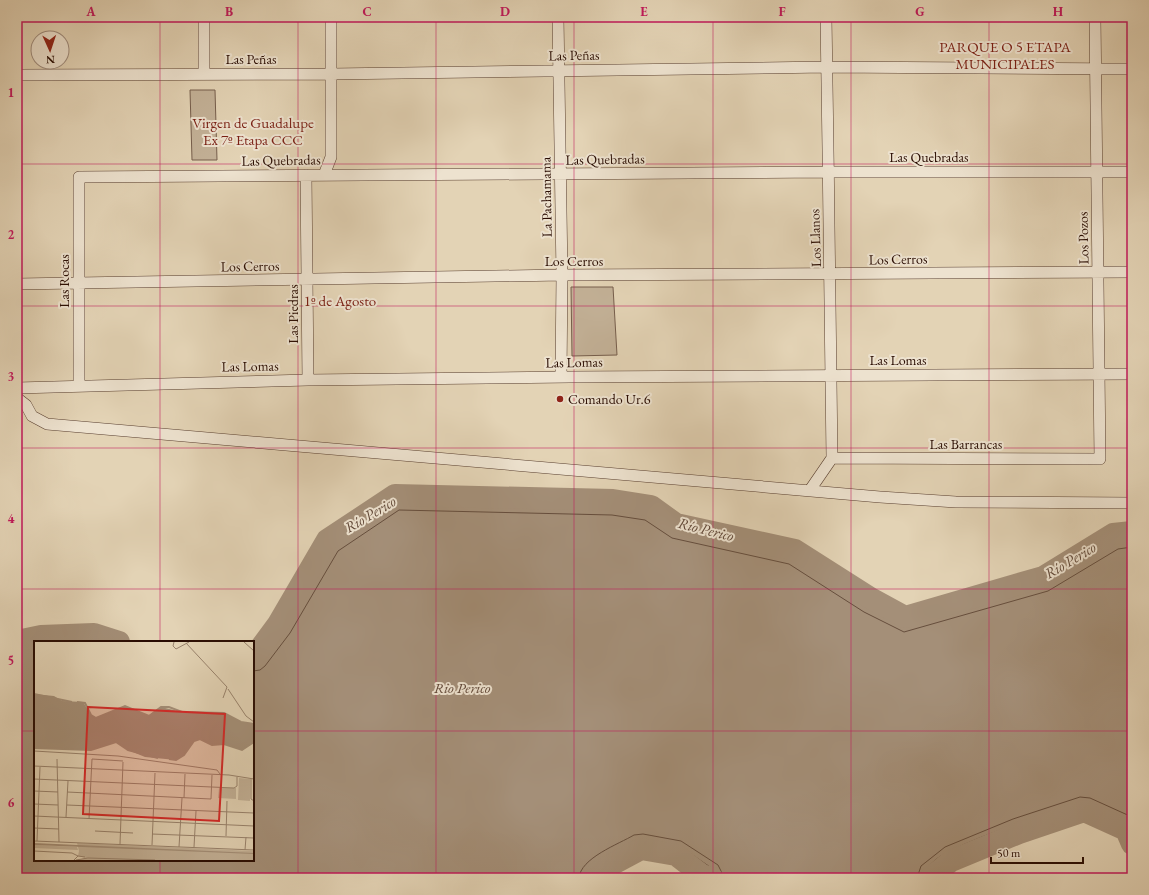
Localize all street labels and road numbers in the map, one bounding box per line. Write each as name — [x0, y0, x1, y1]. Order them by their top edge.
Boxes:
street label: Las Peñas — [548, 46, 600, 64]
street label: Las Peñas — [225, 50, 277, 68]
street label: Las Quebradas — [889, 148, 969, 166]
street label: Las Quebradas — [565, 149, 645, 169]
street label: Las Quebradas — [241, 150, 321, 170]
street label: La Pachamama — [536, 156, 556, 237]
street label: Los Llanos — [805, 208, 825, 267]
street label: Los Pozos — [1074, 211, 1092, 265]
street label: Los Cerros — [869, 249, 928, 269]
street label: Los Cerros — [545, 252, 604, 270]
street label: Las Rocas — [55, 254, 73, 308]
street label: Los Cerros — [221, 256, 280, 276]
street label: Las Piedras — [284, 284, 302, 344]
street label: Las Lomas — [869, 351, 927, 369]
street label: Las Lomas — [545, 352, 603, 371]
street label: Las Lomas — [221, 356, 279, 375]
street label: Las Barrancas — [930, 435, 1003, 453]

